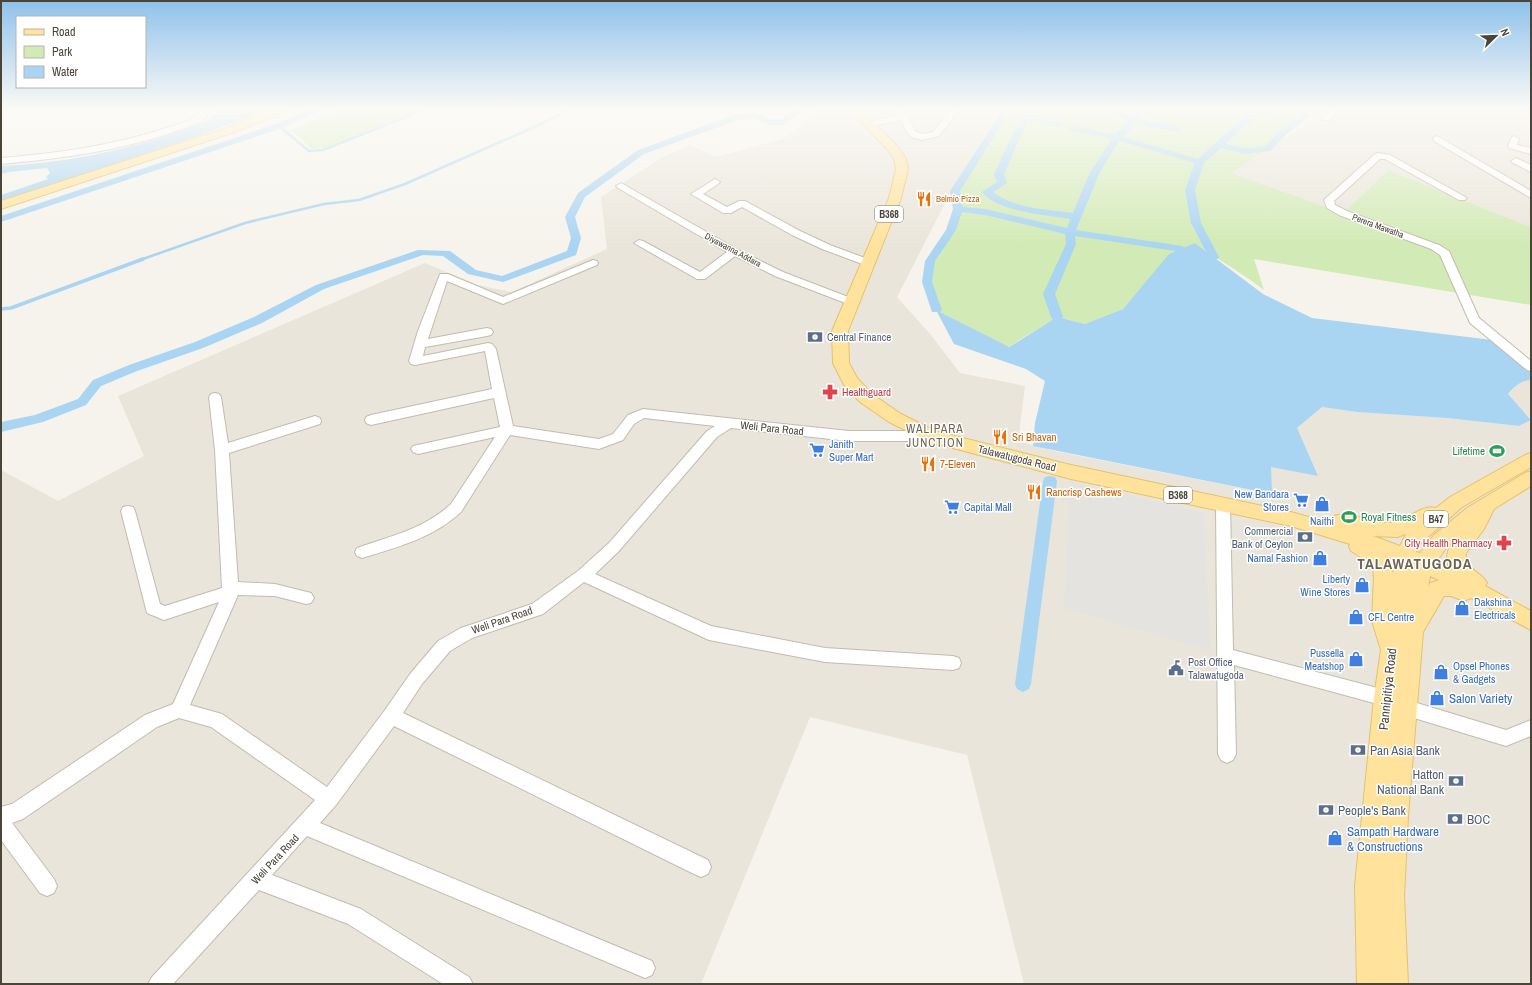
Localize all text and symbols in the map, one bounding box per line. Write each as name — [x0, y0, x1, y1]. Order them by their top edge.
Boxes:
legend — [16, 16, 146, 88]
north arrow — [1476, 16, 1516, 56]
text: Road — [52, 24, 76, 40]
text: N — [1497, 26, 1513, 38]
text: Park — [52, 44, 72, 60]
text: Water — [52, 64, 79, 80]
restaurant icon: Belmio Pizza — [915, 190, 933, 208]
place label: Belmio Pizza — [936, 193, 979, 205]
road number: B368 — [875, 206, 903, 222]
street label: Perera Mawatha — [1351, 211, 1405, 241]
street label: Diyawanna Addara — [703, 230, 763, 270]
bank icon: Central Finance — [806, 328, 824, 346]
place label: Central Finance — [827, 330, 891, 344]
pharmacy icon: Healthguard — [821, 383, 839, 401]
place label: Healthguard — [842, 385, 891, 399]
street label: Weli Para Road — [740, 418, 804, 438]
district label: WALIPARA JUNCTION — [906, 421, 964, 451]
restaurant icon: Sri Bhavan — [991, 428, 1009, 446]
place label: Sri Bhavan — [1012, 430, 1057, 444]
place label: Janith Super Mart — [829, 437, 874, 464]
supermarket icon: Janith Super Mart — [808, 441, 826, 459]
street label: Talawatugoda Road — [977, 442, 1057, 474]
sports icon: Lifetime — [1488, 442, 1506, 460]
place label: Lifetime — [1452, 444, 1485, 458]
restaurant icon: 7-Eleven — [919, 455, 937, 473]
place label: 7-Eleven — [940, 457, 976, 471]
restaurant icon: Rancrisp Cashews — [1025, 483, 1043, 501]
place label: Rancrisp Cashews — [1046, 485, 1122, 499]
road number: B368 — [1164, 487, 1192, 503]
place label: New Bandara Stores — [1234, 487, 1289, 514]
supermarket icon: New Bandara Stores — [1292, 491, 1310, 509]
shop icon: Naithi — [1313, 495, 1331, 513]
supermarket icon: Capital Mall — [943, 498, 961, 516]
place label: Capital Mall — [964, 500, 1012, 514]
sports icon: Royal Fitness — [1340, 508, 1358, 526]
place label: Royal Fitness — [1361, 510, 1417, 524]
road number: B47 — [1424, 511, 1448, 527]
place label: Naithi — [1310, 514, 1334, 528]
place label: Commercial Bank of Ceylon — [1232, 524, 1293, 551]
bank icon: Commercial Bank of Ceylon — [1296, 528, 1314, 546]
pharmacy icon: City Health Pharmacy — [1495, 534, 1513, 552]
place label: City Health Pharmacy — [1404, 536, 1492, 550]
shop icon: Namal Fashion — [1311, 549, 1329, 567]
place label: Namal Fashion — [1247, 551, 1308, 565]
district label: TALAWATUGODA — [1357, 553, 1473, 574]
place label: Liberty Wine Stores — [1300, 572, 1350, 599]
shop icon: Liberty Wine Stores — [1353, 576, 1371, 594]
place label: Dakshina Electricals — [1474, 595, 1516, 622]
shop icon: Dakshina Electricals — [1453, 599, 1471, 617]
street label: Weli Para Road — [470, 603, 534, 637]
shop icon: CFL Centre — [1347, 608, 1365, 626]
place label: CFL Centre — [1368, 610, 1414, 624]
place label: Pussella Meatshop — [1304, 646, 1344, 673]
street label: Pannipitiya Road — [1375, 647, 1400, 731]
shop icon: Pussella Meatshop — [1347, 650, 1365, 668]
place label: Post Office Talawatugoda — [1188, 655, 1244, 682]
public building icon: Post Office Talawatugoda — [1167, 659, 1185, 677]
place label: Opsel Phones & Gadgets — [1453, 659, 1510, 686]
shop icon: Opsel Phones & Gadgets — [1432, 663, 1450, 681]
shop icon: Salon Variety — [1428, 689, 1446, 707]
place label: Salon Variety — [1449, 690, 1513, 707]
bank icon: Pan Asia Bank — [1349, 741, 1367, 759]
place label: Pan Asia Bank — [1370, 742, 1441, 759]
place label: Hatton National Bank — [1377, 766, 1445, 798]
bank icon: Hatton National Bank — [1447, 772, 1465, 790]
bank icon: People's Bank — [1317, 801, 1335, 819]
place label: People's Bank — [1338, 802, 1406, 819]
bank icon: BOC — [1446, 810, 1464, 828]
place label: BOC — [1467, 811, 1490, 828]
place label: Sampath Hardware & Constructions — [1347, 823, 1439, 855]
shop icon: Sampath Hardware & Constructions — [1326, 829, 1344, 847]
street label: Weli Para Road — [248, 831, 302, 887]

